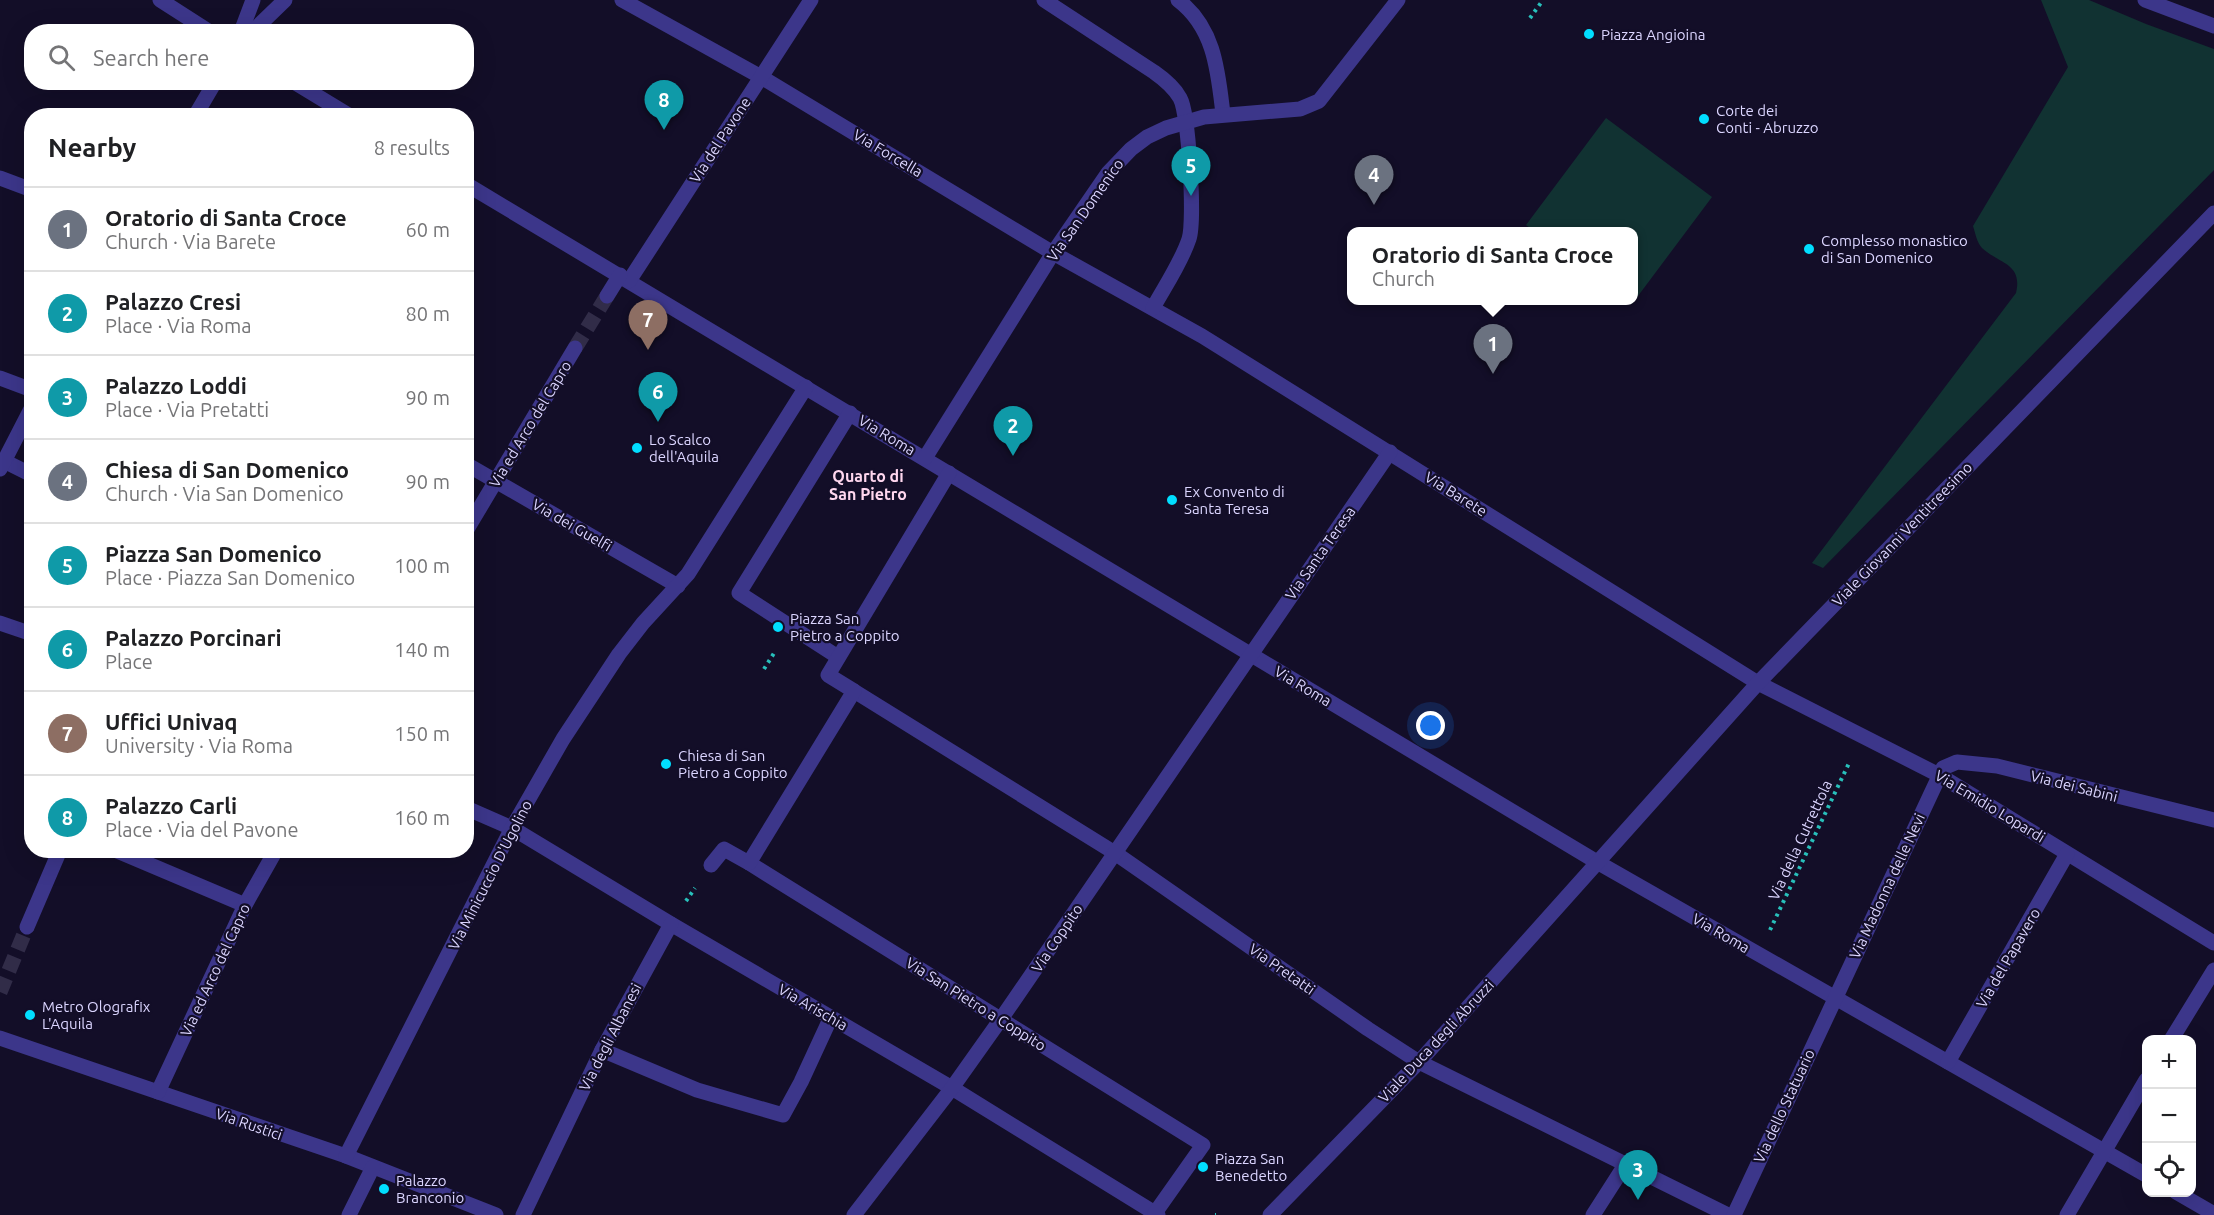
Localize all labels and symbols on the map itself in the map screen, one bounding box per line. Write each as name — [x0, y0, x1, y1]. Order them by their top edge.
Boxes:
place label: Piazza Angioina — [1601, 26, 1706, 43]
marker: Piazza Angioina — [1582, 27, 1596, 41]
pin: 8 — [644, 80, 684, 130]
street label: Via del Pavone — [686, 94, 754, 186]
place label: Corte dei Conti - Abruzzo — [1716, 102, 1818, 136]
marker: Corte dei Conti - Abruzzo — [1697, 112, 1711, 126]
street label: Via Forcella — [850, 126, 926, 180]
pin: 5 — [1172, 146, 1210, 196]
street label: Via San Domenico — [1043, 156, 1127, 264]
pin: 4 — [1354, 156, 1394, 205]
place label: Complesso monastico di San Domenico — [1821, 232, 1968, 266]
marker: Complesso monastico di San Domenico — [1802, 242, 1816, 256]
pin: 7 — [628, 300, 668, 350]
pin: 1 — [1474, 324, 1512, 374]
street label: Via ed Arco del Capro — [486, 358, 574, 490]
pin: 6 — [638, 372, 678, 422]
pin: 2 — [994, 406, 1032, 456]
street label: Via Roma — [855, 411, 919, 459]
place label: Lo Scalco dell'Aquila — [649, 431, 719, 465]
marker: Lo Scalco dell'Aquila — [630, 441, 644, 455]
street label: Viale Giovanni Ventitreesimo — [1829, 458, 1975, 610]
district label: Quarto di San Pietro — [829, 467, 907, 503]
street label: Via Barete — [1422, 468, 1490, 520]
place label: Ex Convento di Santa Teresa — [1184, 483, 1285, 517]
marker: Ex Convento di Santa Teresa — [1165, 493, 1179, 507]
street label: Via dei Guelfi — [529, 495, 615, 555]
street label: Via Santa Teresa — [1281, 503, 1359, 603]
place label: Piazza San Pietro a Coppito — [790, 610, 900, 644]
marker: Piazza San Pietro a Coppito — [771, 620, 785, 634]
street label: Via Roma — [1271, 662, 1335, 710]
your location — [1416, 711, 1445, 740]
place label: Chiesa di San Pietro a Coppito — [678, 747, 788, 781]
marker: Chiesa di San Pietro a Coppito — [659, 757, 673, 771]
street label: Via Emidio Lopardi — [1932, 766, 2048, 846]
street label: Via dei Sabini — [2029, 767, 2119, 805]
street label: Via della Cutrettola — [1765, 777, 1835, 903]
street label: Via Minicuccio D'Ugolino — [445, 797, 535, 953]
street label: Via Madonna delle Nevi — [1846, 811, 1928, 961]
street label: Via ed Arco del Capro — [177, 901, 253, 1039]
street label: Via Coppito — [1028, 901, 1086, 975]
street label: Via del Papavero — [1973, 905, 2043, 1011]
street label: Via Roma — [1689, 910, 1753, 956]
street label: Via Pretatti — [1246, 940, 1318, 998]
street label: Via San Pietro a Coppito — [903, 954, 1049, 1054]
street label: Viale Duca degli Abruzzi — [1375, 976, 1497, 1106]
street label: Via degli Albanesi — [575, 980, 645, 1094]
street label: Via Arischia — [775, 980, 851, 1034]
place label: Metro Olografix L'Aquila — [42, 998, 151, 1032]
marker: Metro Olografix L'Aquila — [23, 1008, 37, 1022]
street label: Via dello Statuario — [1750, 1046, 1818, 1166]
street label: Via Rustici — [213, 1105, 285, 1143]
place label: Piazza San Benedetto — [1215, 1150, 1287, 1184]
pin: 3 — [1618, 1150, 1658, 1200]
marker: Piazza San Benedetto — [1196, 1160, 1210, 1174]
place label: Palazzo Branconio — [396, 1172, 464, 1206]
marker: Palazzo Branconio — [377, 1182, 391, 1196]

